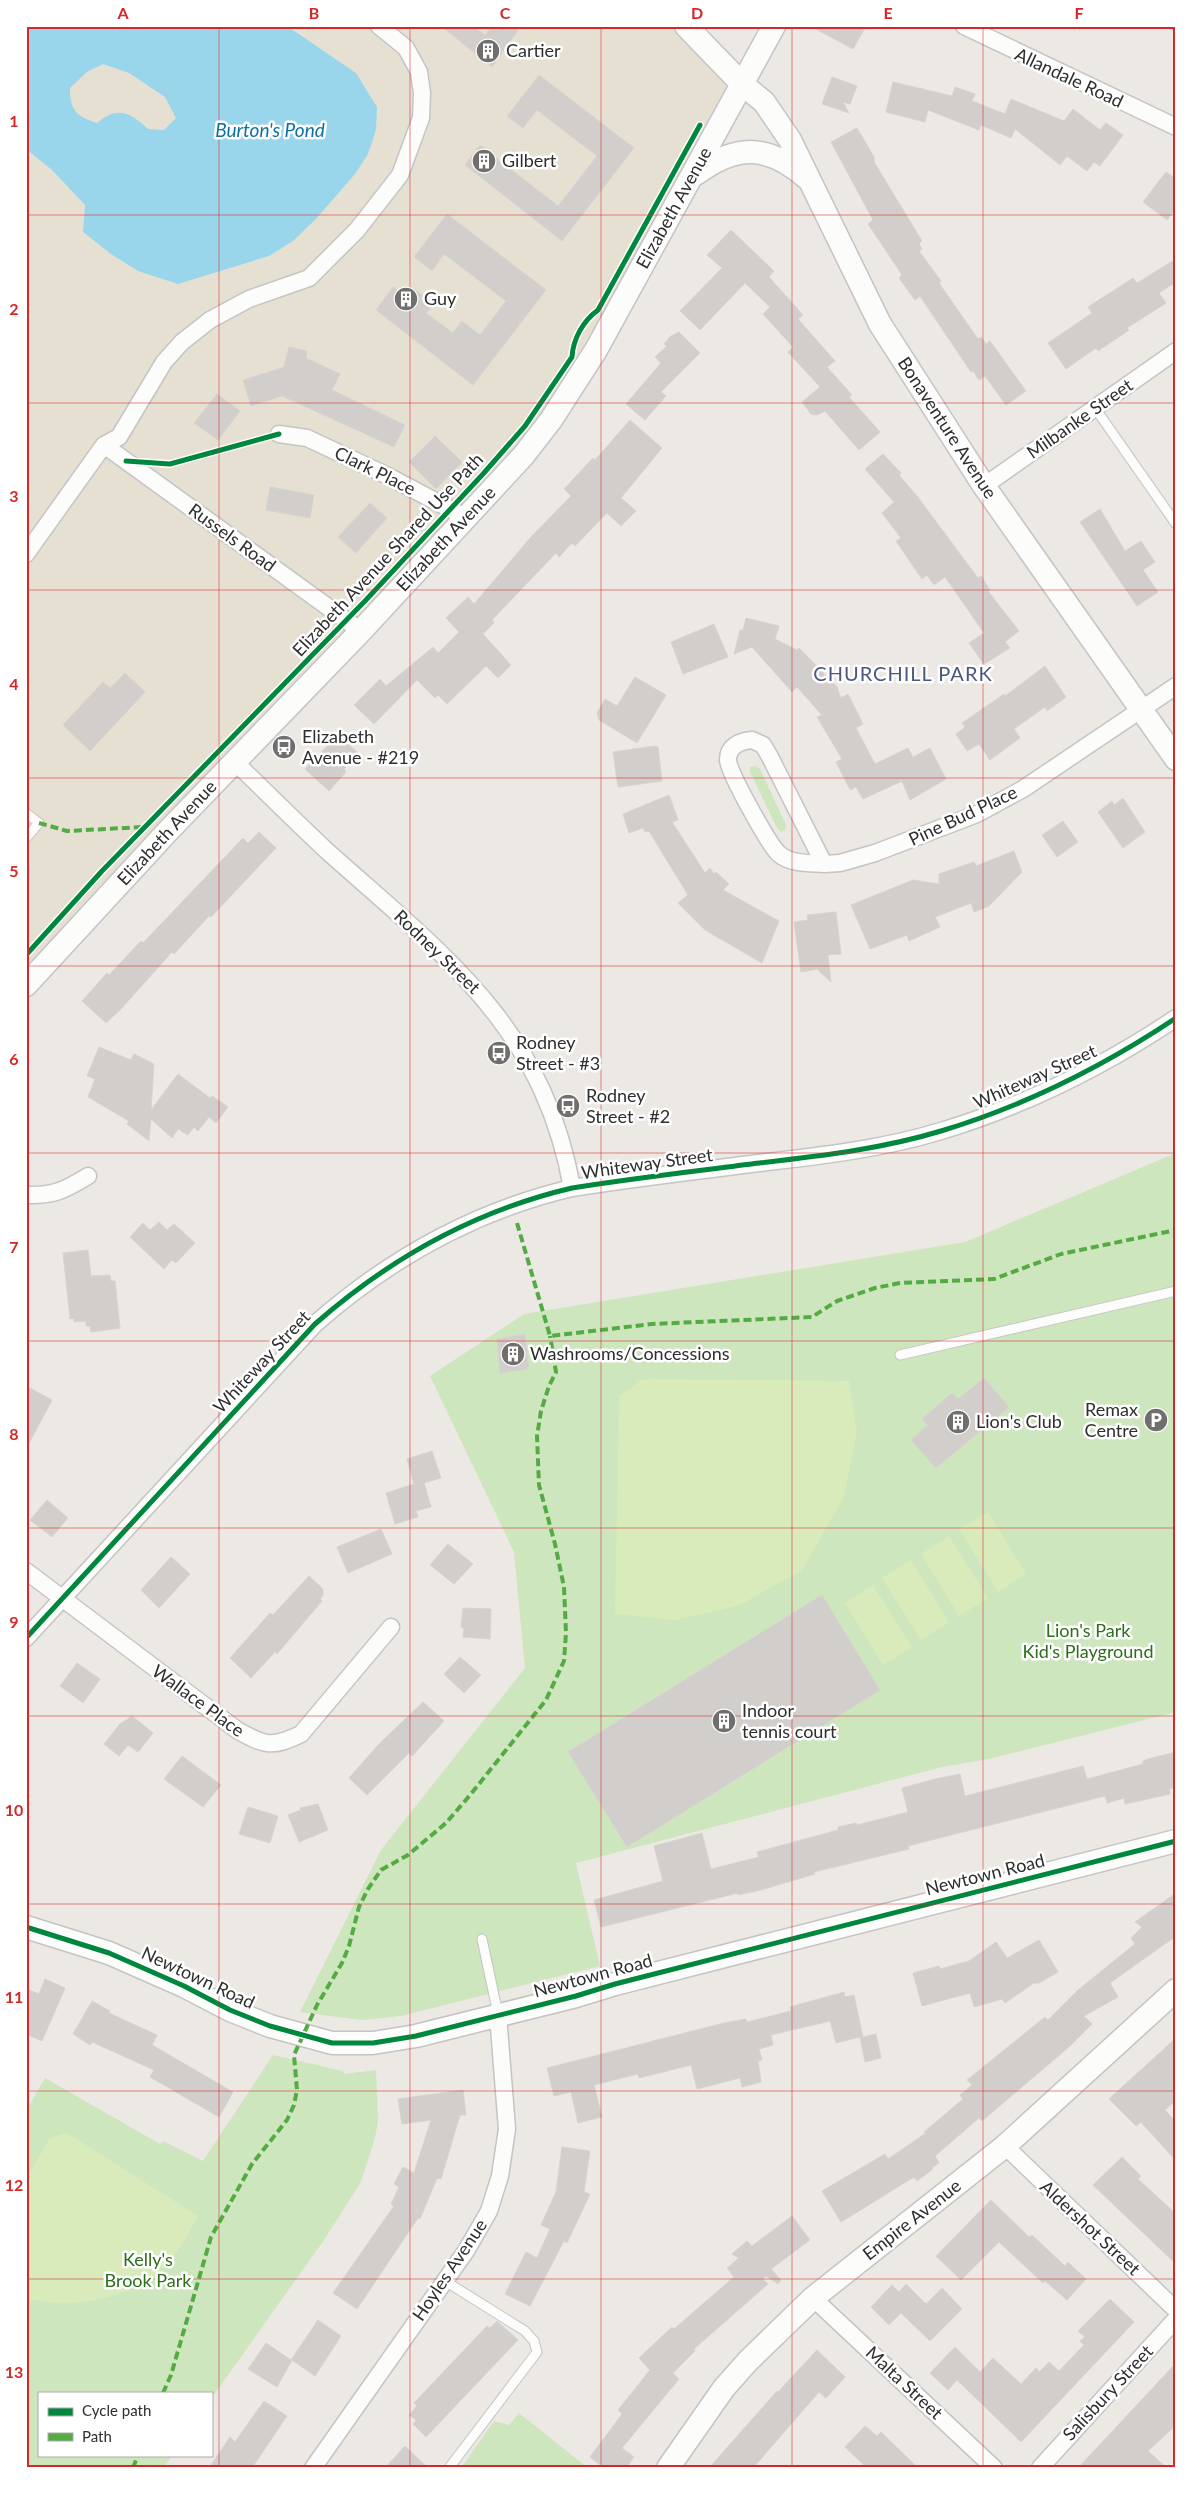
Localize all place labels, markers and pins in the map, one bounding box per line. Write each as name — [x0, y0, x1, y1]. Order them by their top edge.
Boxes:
building icon: Cartier — [475, 38, 501, 64]
place label: Cartier — [506, 39, 561, 61]
building icon: Gilbert — [471, 148, 497, 174]
place label: Gilbert — [502, 149, 557, 171]
building icon: Guy — [393, 286, 419, 312]
place label: Guy — [424, 287, 457, 309]
place label: Elizabeth Avenue - #219 — [302, 725, 419, 768]
bus stop icon: Elizabeth Avenue - #219 — [271, 734, 297, 760]
place label: Rodney Street - #3 — [516, 1031, 600, 1074]
bus stop icon: Rodney Street - #3 — [486, 1040, 512, 1066]
place label: Rodney Street - #2 — [586, 1084, 670, 1127]
bus stop icon: Rodney Street - #2 — [555, 1093, 581, 1119]
building icon: Washrooms/Concessions — [500, 1341, 526, 1367]
place label: Washrooms/Concessions — [530, 1342, 730, 1364]
place label: Remax Centre — [1085, 1398, 1138, 1441]
parking icon: Remax Centre — [1143, 1407, 1169, 1433]
building icon: Lion's Club — [945, 1409, 971, 1435]
place label: Lion's Club — [976, 1410, 1062, 1432]
place label: Indoor tennis court — [742, 1699, 837, 1742]
building icon: Indoor tennis court — [711, 1708, 737, 1734]

